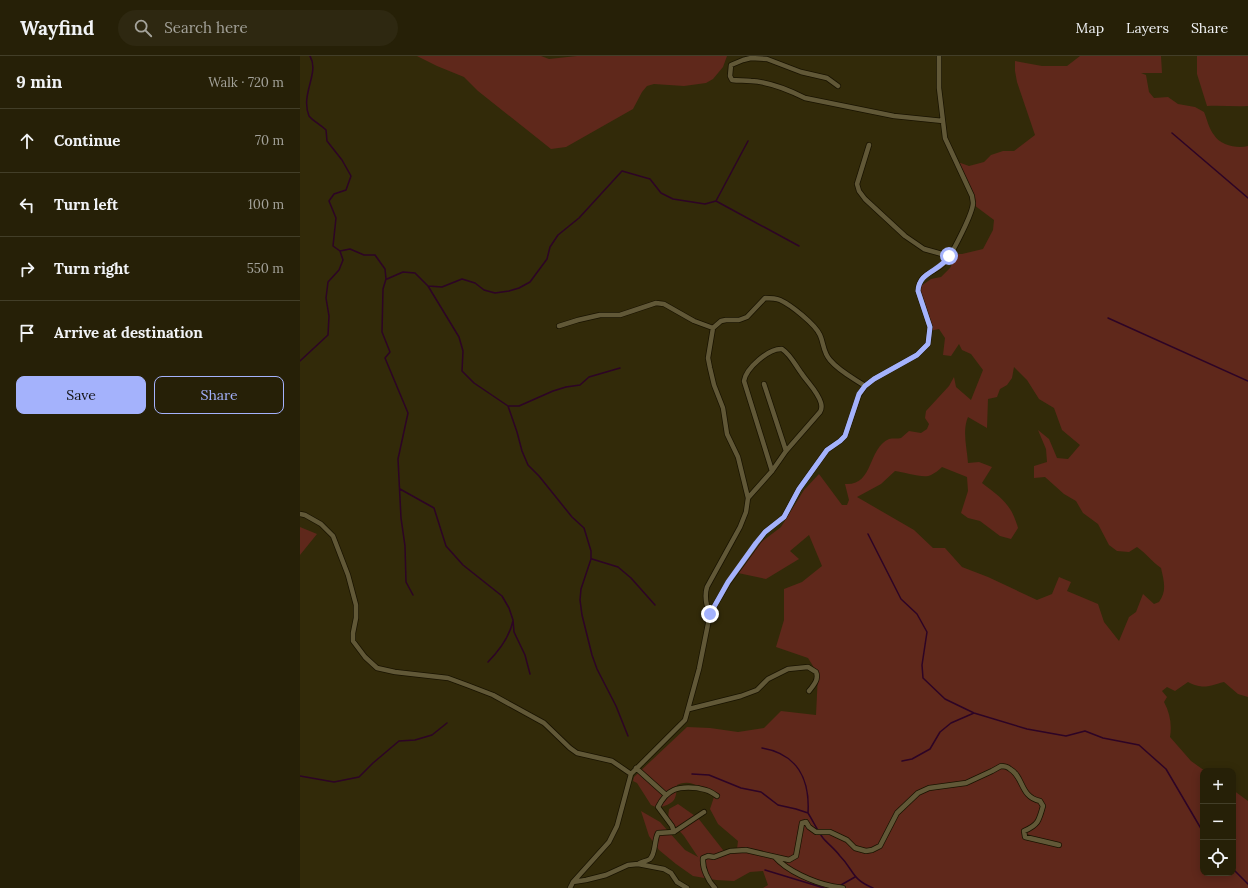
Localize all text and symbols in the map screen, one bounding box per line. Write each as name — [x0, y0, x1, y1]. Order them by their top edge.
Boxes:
search box — [118, 10, 398, 46]
text: Wayfind — [20, 16, 94, 40]
icon: search — [132, 17, 154, 39]
text: Search here — [164, 18, 248, 37]
text: Map — [1076, 19, 1104, 37]
text: Layers — [1126, 19, 1169, 37]
text: Share — [1191, 19, 1228, 37]
text: 9 min — [16, 71, 62, 93]
text: Walk · 720 m — [208, 74, 284, 91]
icon: ahead — [16, 130, 38, 152]
text: Continue — [54, 131, 120, 150]
text: 70 m — [255, 132, 284, 149]
icon: left — [16, 194, 38, 216]
text: Turn left — [54, 195, 118, 214]
text: 100 m — [248, 196, 284, 213]
route start — [940, 247, 958, 265]
icon: right — [16, 258, 38, 280]
text: Turn right — [54, 259, 130, 278]
text: 550 m — [247, 260, 284, 277]
icon: arrive — [16, 322, 38, 344]
text: Arrive at destination — [54, 323, 203, 342]
button: Save — [16, 376, 146, 414]
button: Share — [154, 376, 284, 414]
route end — [701, 605, 719, 623]
map controls — [1200, 768, 1236, 876]
button: + — [1200, 768, 1236, 804]
button: − — [1200, 804, 1236, 840]
button: locate — [1200, 840, 1236, 876]

